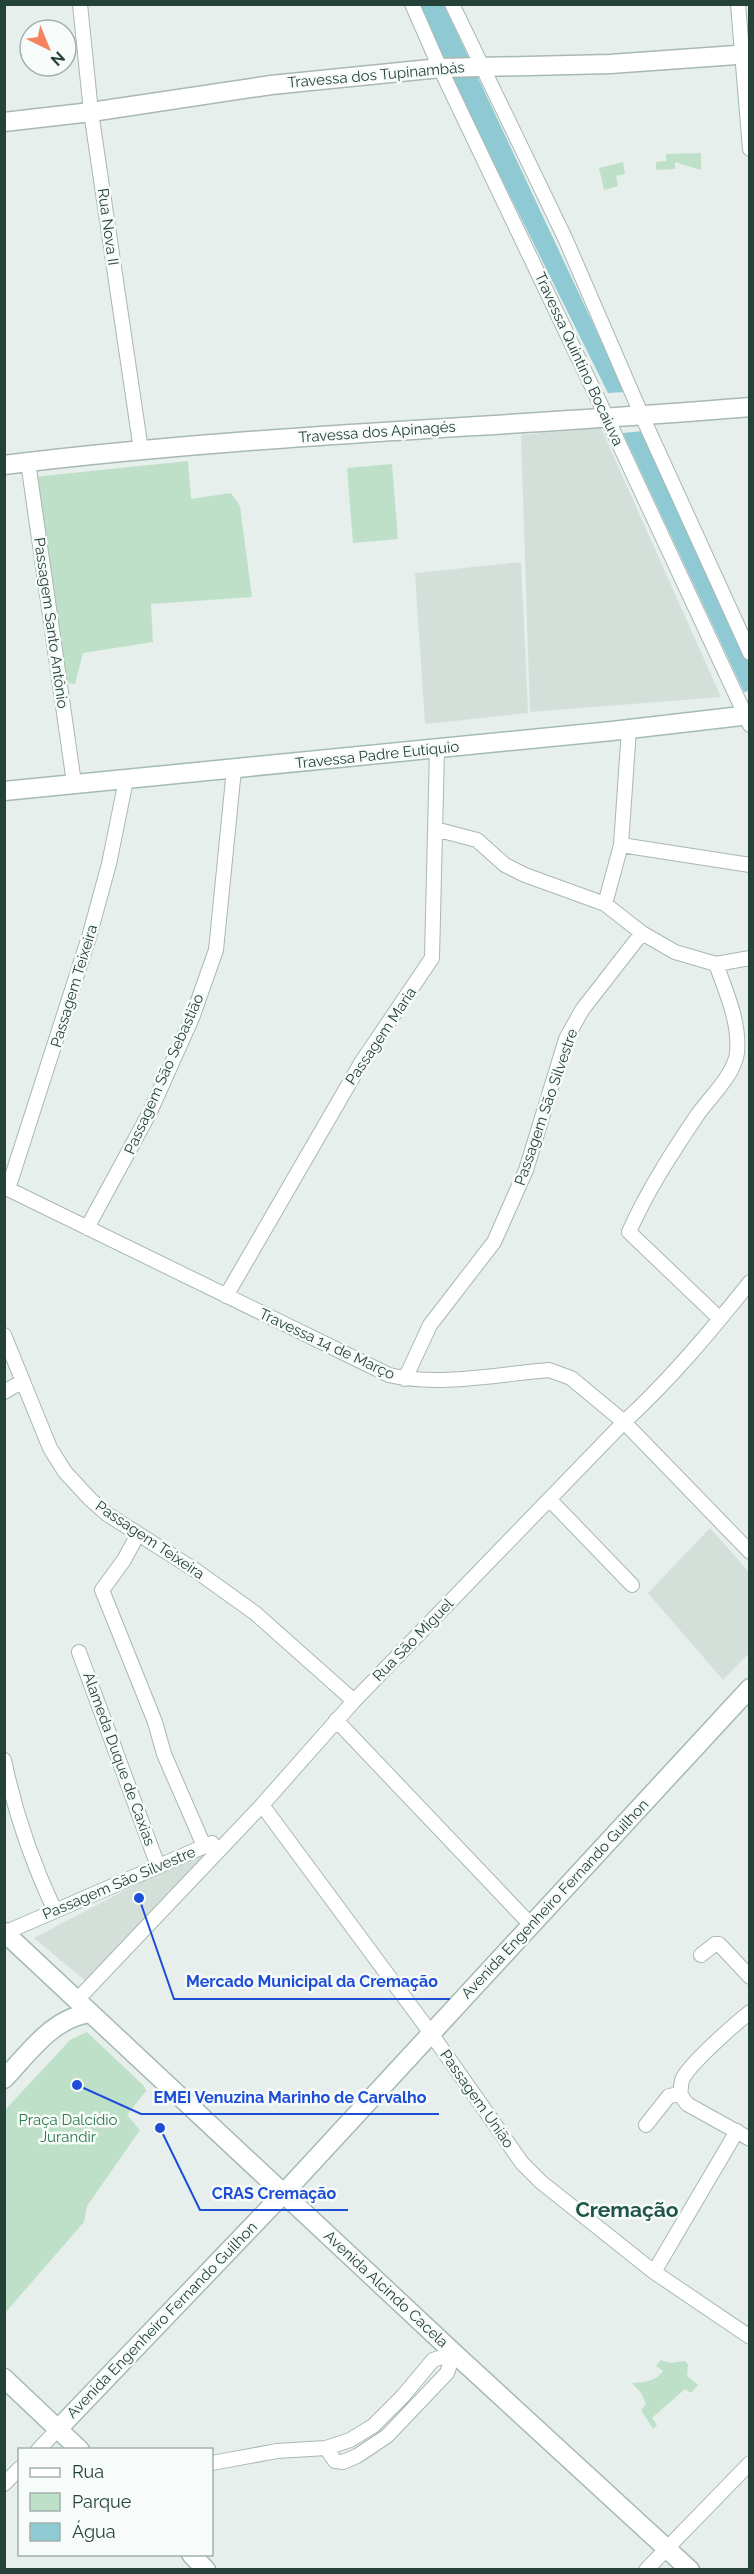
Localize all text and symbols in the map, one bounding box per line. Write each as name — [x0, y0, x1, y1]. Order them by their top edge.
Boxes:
north arrow — [18, 18, 78, 78]
text: N — [47, 47, 69, 70]
street label: Travessa dos Tupinambás — [287, 58, 465, 92]
street label: Rua Nova II — [94, 187, 122, 267]
street label: Travessa Quintino Bocaiuva — [531, 269, 627, 449]
street label: Travessa dos Apinagés — [298, 418, 456, 446]
street label: Passagem Santo Antônio — [30, 536, 72, 710]
street label: Travessa Padre Eutíquio — [294, 737, 460, 773]
street label: Passagem Teixeira — [47, 922, 101, 1050]
street label: Passagem Maria — [342, 984, 420, 1088]
street label: Passagem São Sebastião — [120, 991, 208, 1157]
street label: Passagem São Silvestre — [511, 1026, 581, 1188]
street label: Travessa 14 de Março — [256, 1305, 398, 1383]
street label: Passagem Teixeira — [92, 1497, 208, 1583]
street label: Rua São Miguel — [369, 1594, 458, 1685]
street label: Alameda Duque de Caxias — [79, 1670, 159, 1848]
street label: Avenida Engenheiro Fernando Guilhon — [458, 1795, 652, 2003]
street label: Passagem São Silvestre — [40, 1842, 198, 1923]
callout: Mercado Municipal da Cremação — [174, 1965, 450, 1999]
text: Mercado Municipal da Cremação — [186, 1972, 438, 1991]
street label: Passagem União — [436, 2046, 518, 2152]
callout: EMEI Venuzina Marinho de Carvalho — [141, 2080, 439, 2114]
text: EMEI Venuzina Marinho de Carvalho — [154, 2088, 427, 2107]
park label: Praça Dalcídio Jurandir — [19, 2111, 118, 2146]
callout: CRAS Cremação — [200, 2176, 348, 2210]
text: CRAS Cremação — [212, 2184, 337, 2203]
district label: Cremação — [575, 2197, 679, 2222]
street label: Avenida Engenheiro Fernando Guilhon — [63, 2218, 261, 2422]
street label: Avenida Alcindo Cacela — [320, 2227, 452, 2351]
legend — [18, 2448, 213, 2556]
text: Rua — [72, 2461, 104, 2482]
text: Parque — [72, 2491, 132, 2512]
text: Água — [72, 2520, 116, 2542]

